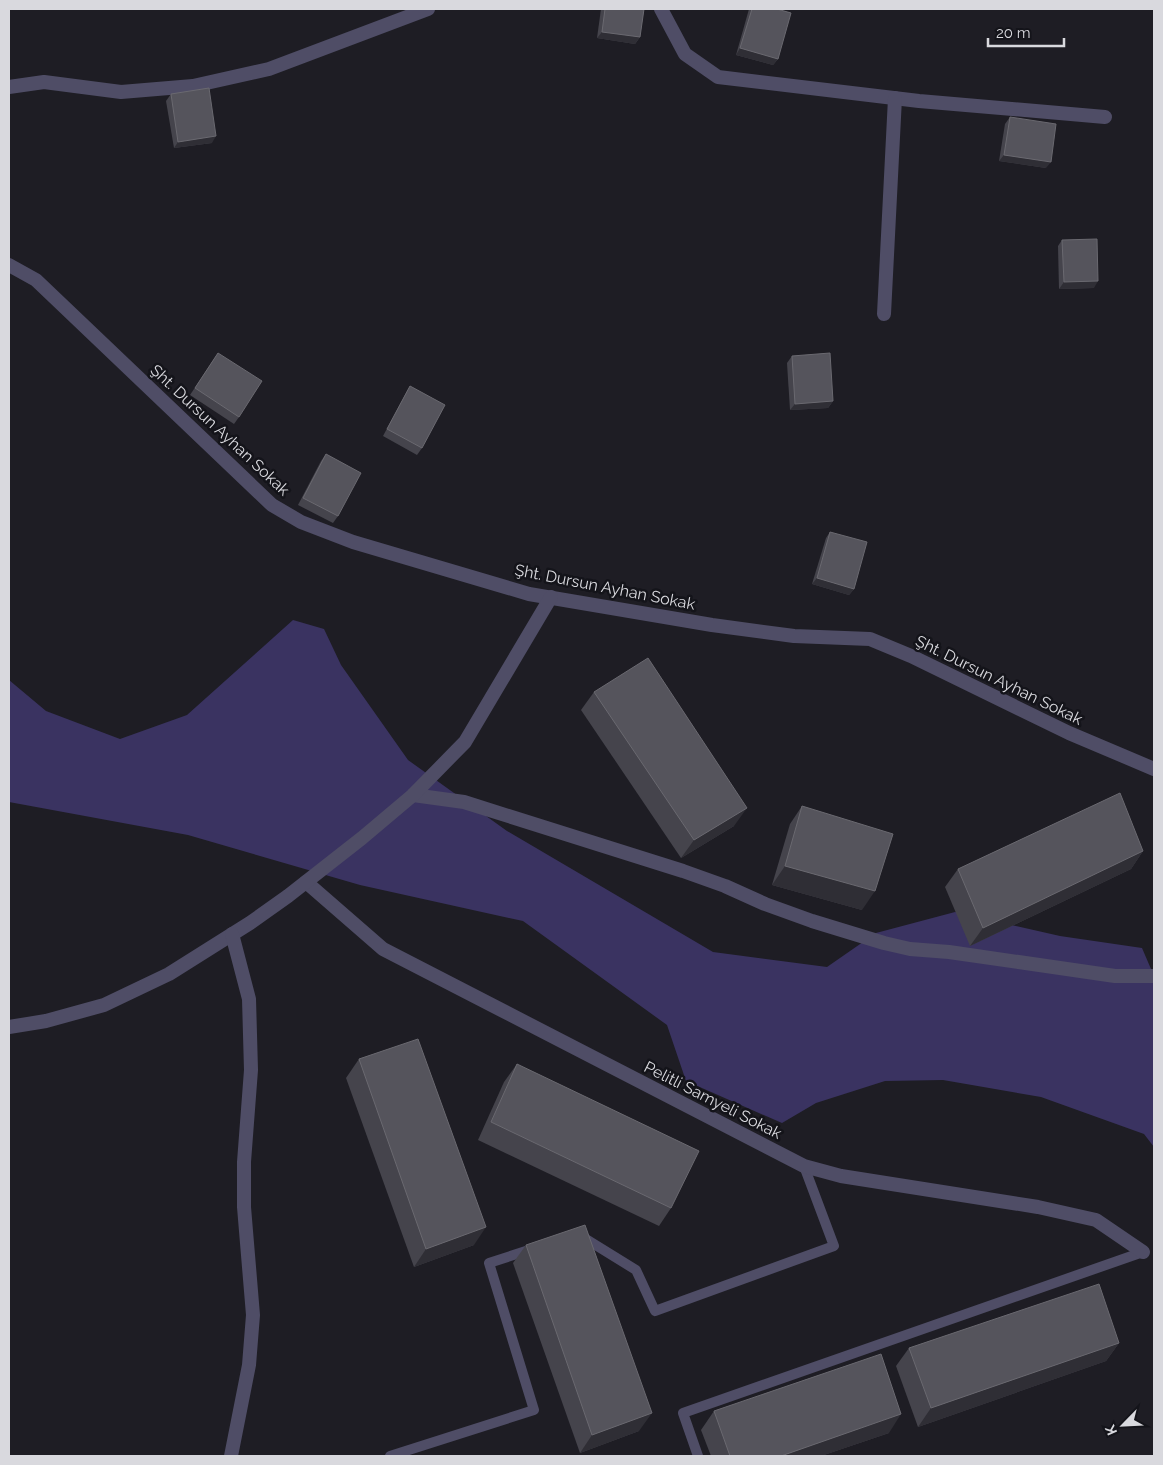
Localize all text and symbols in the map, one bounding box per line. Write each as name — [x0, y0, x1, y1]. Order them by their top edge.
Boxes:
scale bar — [988, 15, 1064, 47]
text: 20 m — [996, 24, 1031, 42]
street label: Şht. Dursun Ayhan Sokak — [146, 361, 294, 500]
street label: Şht. Dursun Ayhan Sokak — [513, 560, 697, 614]
street label: Şht. Dursun Ayhan Sokak — [912, 631, 1086, 729]
street label: Pelitli Samyeli Sokak — [641, 1057, 785, 1143]
north arrow — [1098, 1400, 1148, 1450]
text: K — [1102, 1422, 1120, 1438]

